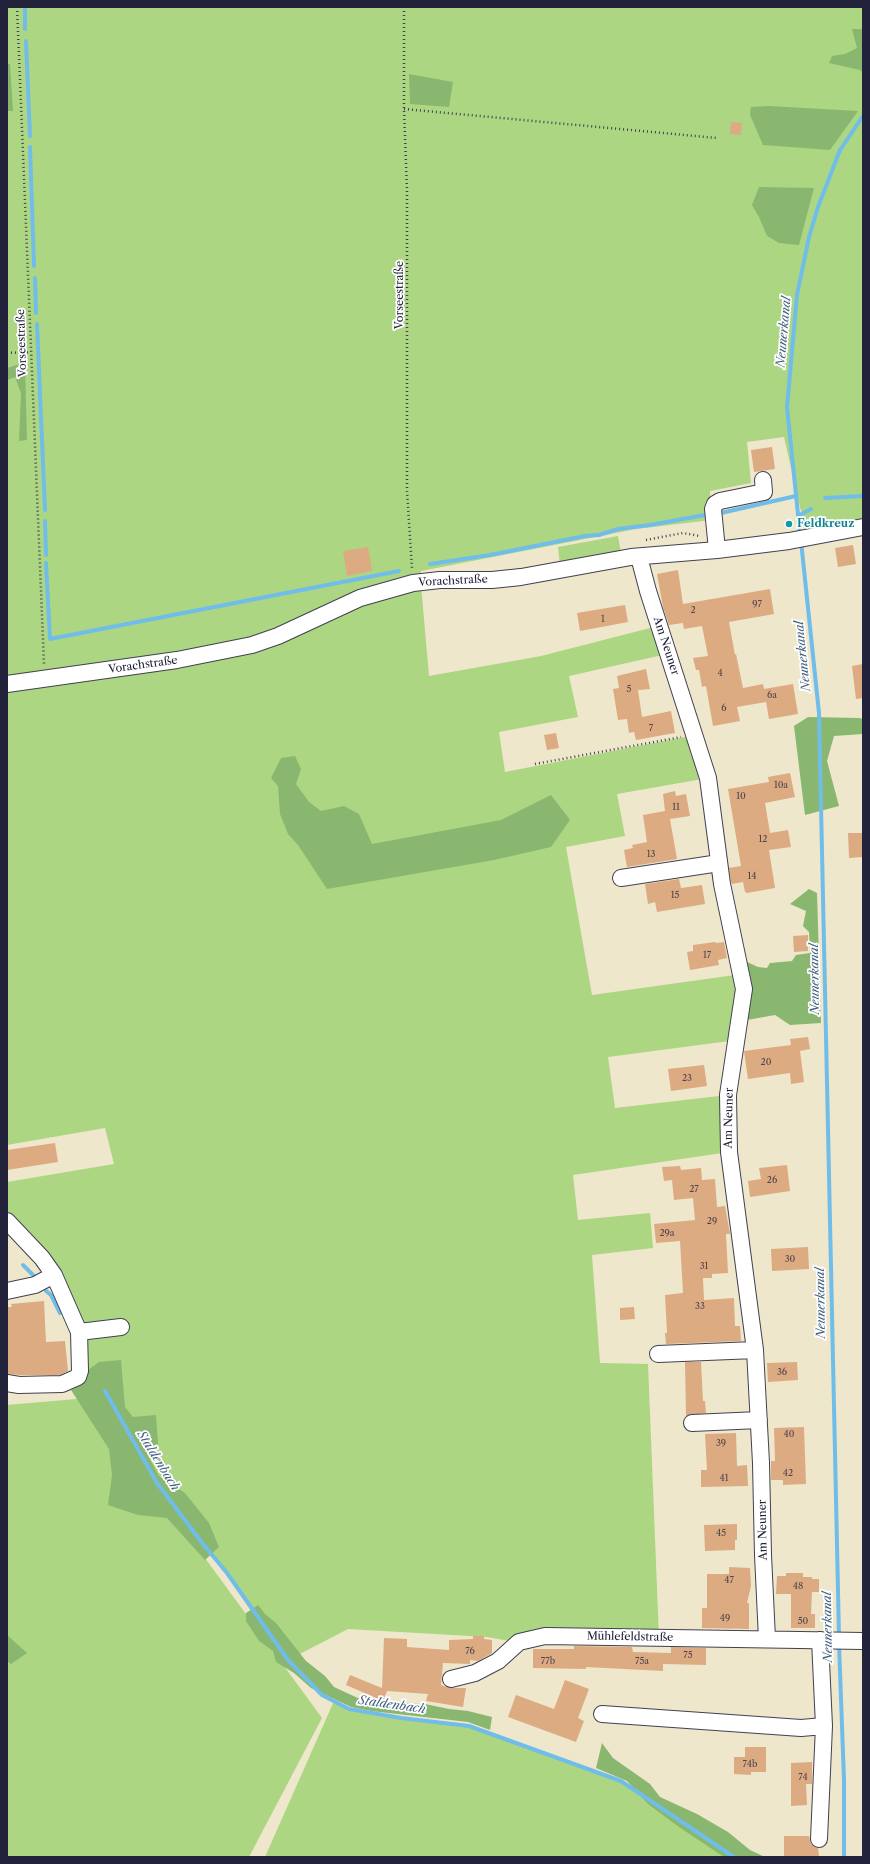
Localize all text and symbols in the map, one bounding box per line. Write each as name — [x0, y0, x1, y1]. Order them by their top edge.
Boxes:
street label: Vorseestraße — [393, 261, 407, 329]
water label: Neunerkanal — [774, 296, 794, 368]
street label: Vorseestraße — [14, 309, 30, 377]
place label: Feldkreuz — [797, 517, 854, 531]
marker: Feldkreuz — [784, 519, 794, 529]
street label: Vorachstraße — [418, 573, 488, 589]
house number: 97 — [752, 599, 762, 609]
house number: 2 — [690, 605, 696, 615]
house number: 1 — [601, 614, 605, 624]
street label: Am Neuner — [650, 615, 682, 677]
water label: Neunerkanal — [792, 620, 814, 692]
street label: Vorachstraße — [108, 654, 178, 676]
house number: 4 — [717, 668, 723, 678]
house number: 5 — [627, 684, 631, 694]
house number: 6a — [767, 690, 777, 700]
house number: 6 — [721, 703, 727, 713]
house number: 7 — [649, 723, 653, 733]
house number: 10a — [774, 780, 788, 790]
house number: 10 — [736, 791, 746, 801]
house number: 11 — [672, 802, 680, 812]
house number: 12 — [759, 834, 767, 844]
house number: 13 — [647, 849, 655, 859]
house number: 14 — [748, 871, 756, 881]
house number: 15 — [671, 890, 679, 900]
water label: Neunerkanal — [807, 943, 823, 1015]
house number: 17 — [703, 950, 711, 960]
house number: 20 — [761, 1057, 771, 1067]
house number: 23 — [682, 1073, 692, 1083]
street label: Am Neuner — [722, 1088, 736, 1148]
house number: 26 — [767, 1175, 777, 1185]
house number: 27 — [689, 1184, 699, 1194]
house number: 29 — [707, 1216, 717, 1226]
house number: 29a — [659, 1228, 675, 1238]
house number: 30 — [785, 1254, 795, 1264]
house number: 31 — [700, 1261, 708, 1271]
water label: Neunerkanal — [813, 1267, 829, 1339]
house number: 33 — [695, 1301, 705, 1311]
house number: 36 — [777, 1367, 787, 1377]
water label: Staldenbach — [134, 1428, 182, 1494]
house number: 40 — [784, 1429, 794, 1439]
house number: 39 — [716, 1438, 726, 1448]
house number: 42 — [783, 1468, 793, 1478]
house number: 41 — [720, 1473, 728, 1483]
street label: Am Neuner — [756, 1500, 770, 1560]
house number: 45 — [716, 1528, 726, 1538]
house number: 47 — [724, 1575, 734, 1585]
house number: 48 — [793, 1581, 803, 1591]
water label: Neunerkanal — [820, 1591, 836, 1663]
house number: 49 — [720, 1613, 730, 1623]
house number: 50 — [798, 1616, 808, 1626]
street label: Mühlefeldstraße — [587, 1630, 673, 1644]
house number: 76 — [465, 1646, 475, 1656]
house number: 75 — [683, 1650, 693, 1660]
house number: 77b — [541, 1656, 555, 1666]
house number: 75a — [635, 1656, 649, 1666]
water label: Staldenbach — [357, 1693, 427, 1717]
house number: 74b — [743, 1759, 757, 1769]
house number: 74 — [798, 1772, 808, 1782]

